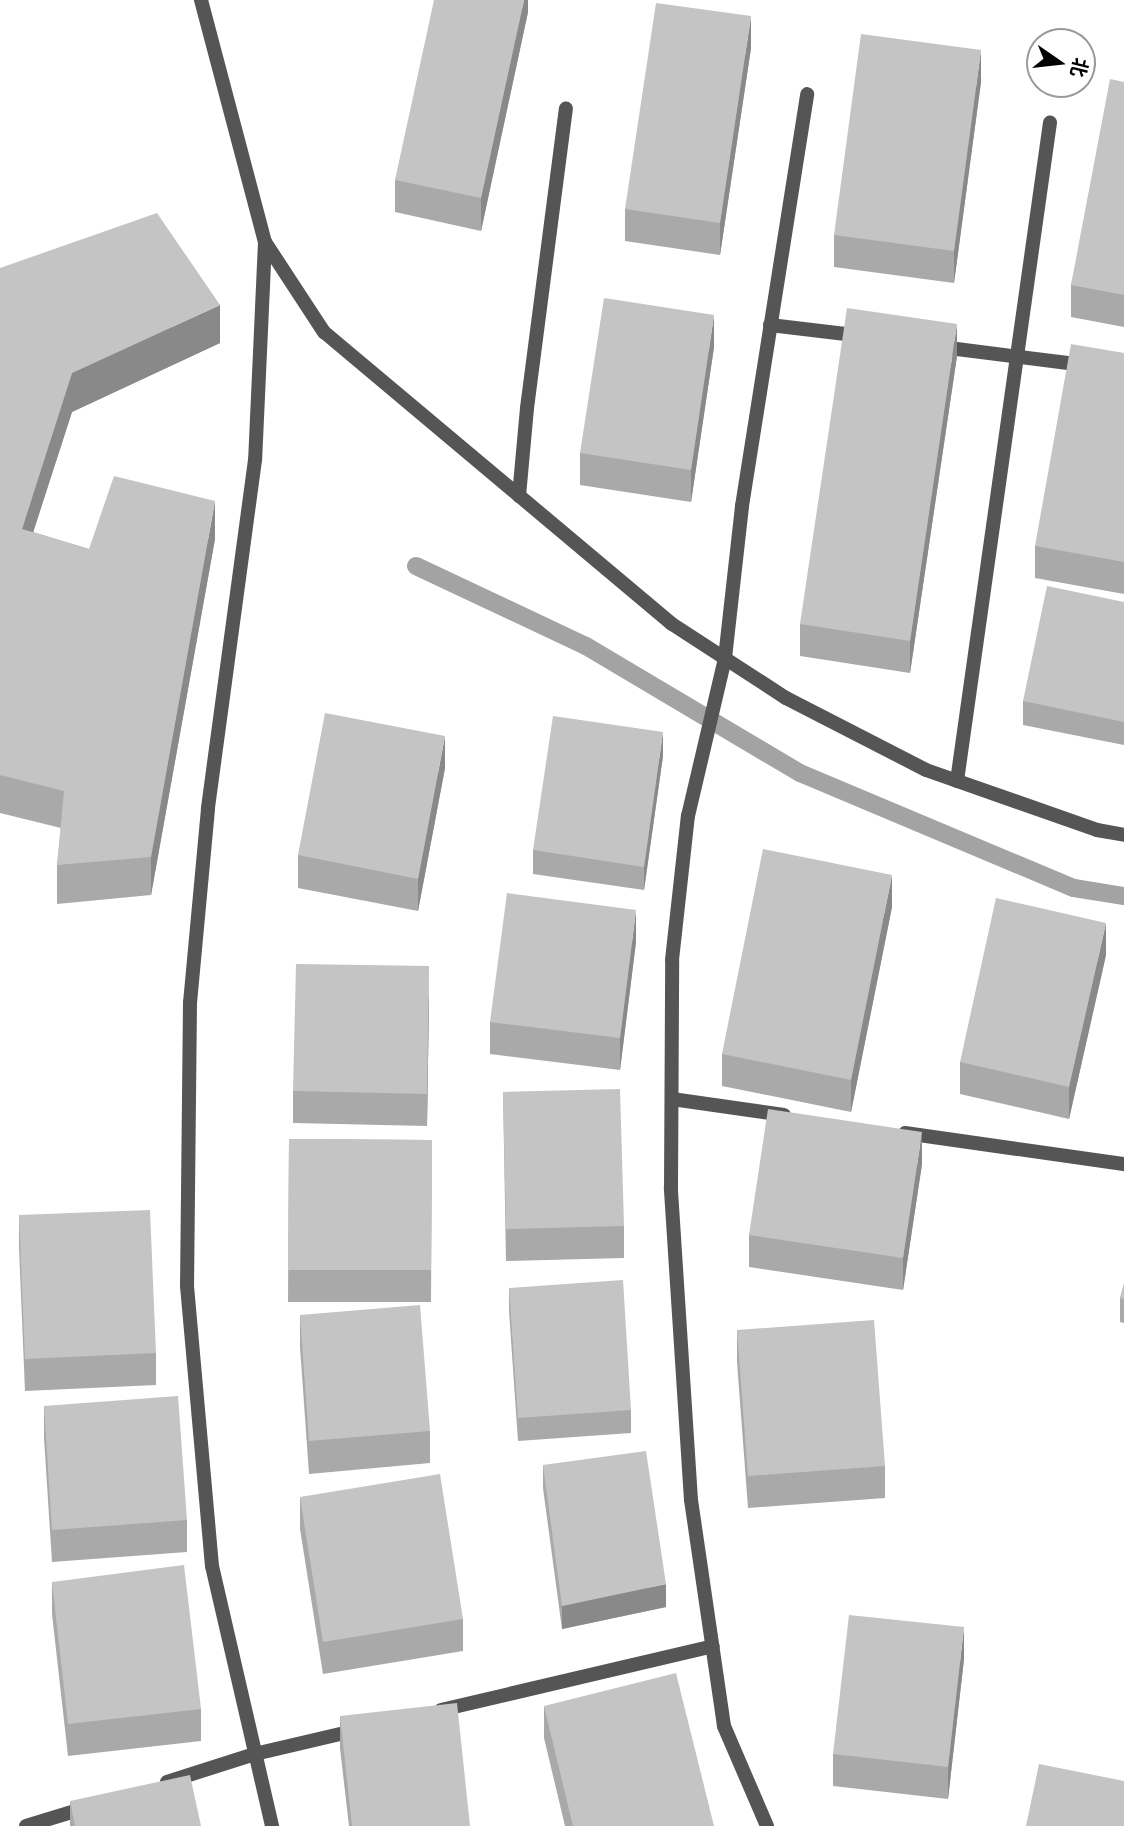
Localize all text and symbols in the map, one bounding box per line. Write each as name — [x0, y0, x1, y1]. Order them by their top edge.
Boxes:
north arrow — [1026, 28, 1096, 98]
text: 北 — [1066, 56, 1093, 80]

